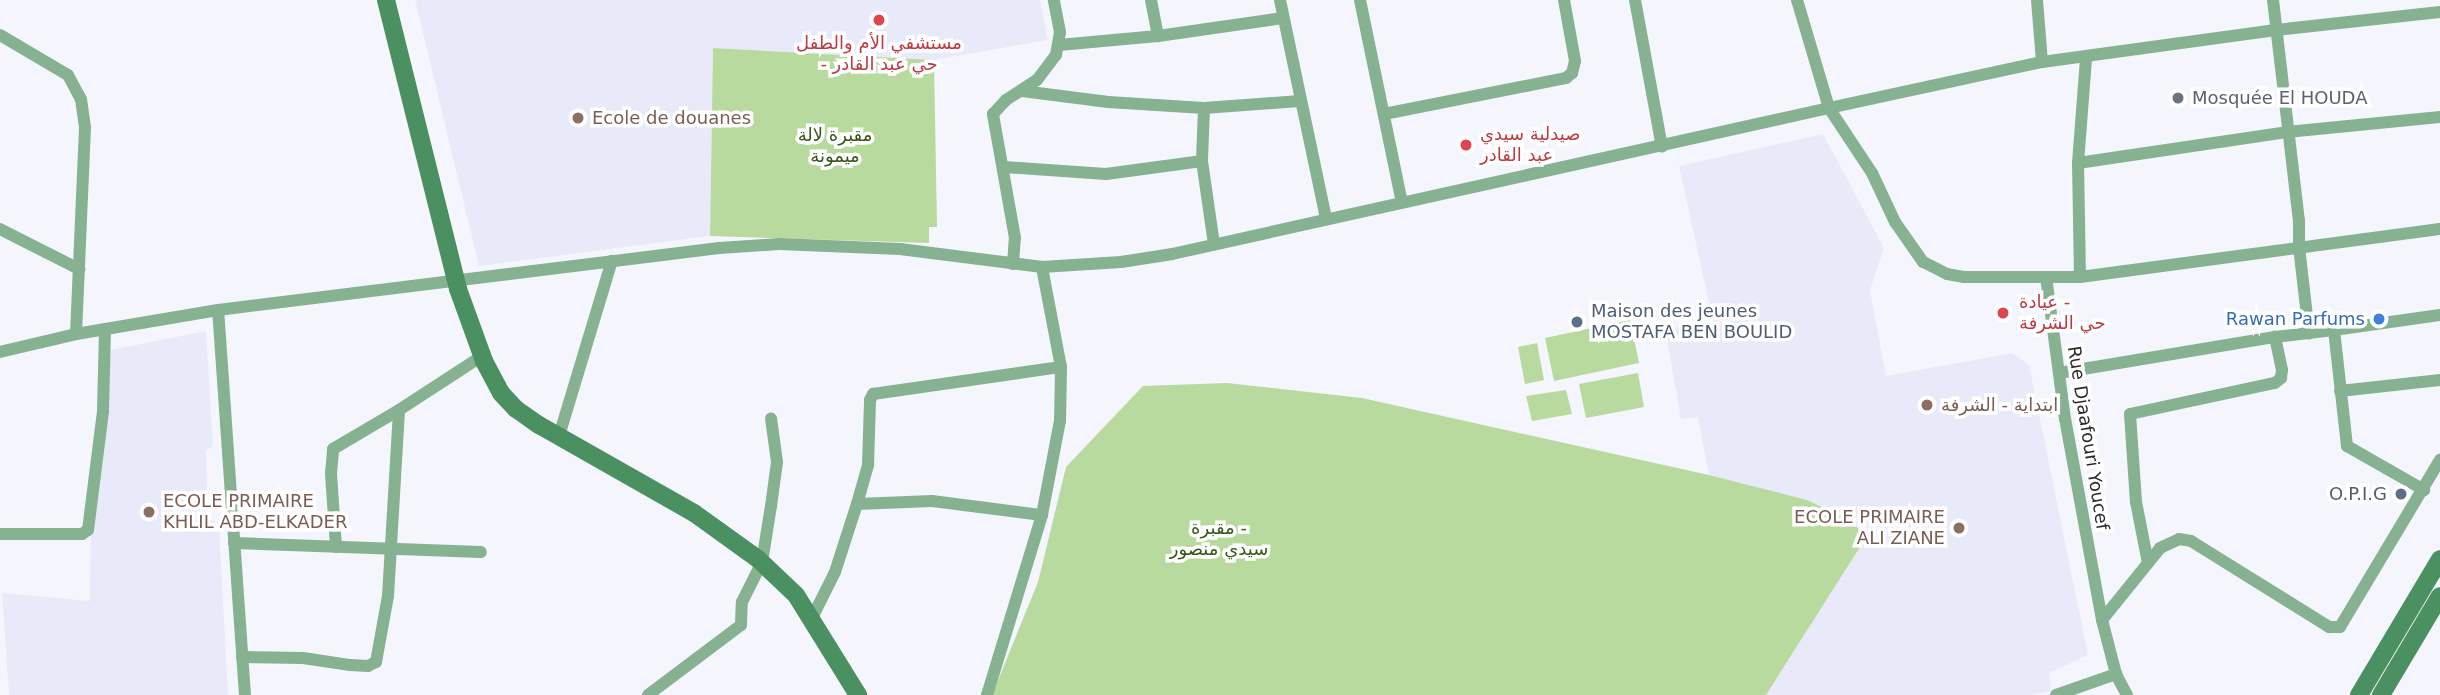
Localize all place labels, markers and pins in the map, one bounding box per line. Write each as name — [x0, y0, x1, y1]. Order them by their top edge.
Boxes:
marker: مستشفي الأم والطفل - حي عبد القادر — [869, 10, 889, 30]
place label: مستشفي الأم والطفل - حي عبد القادر — [796, 33, 962, 76]
place label: Mosquée El HOUDA — [2192, 87, 2367, 109]
marker: Mosquée El HOUDA — [2170, 90, 2186, 106]
place label: Ecole de douanes — [592, 107, 751, 129]
marker: Ecole de douanes — [570, 110, 586, 126]
place label: صيدلية سيدي عبد القادر — [1480, 124, 1581, 166]
marker: صيدلية سيدي عبد القادر — [1458, 137, 1474, 153]
place label: عيادة - حي الشرفة — [2019, 292, 2106, 334]
place label: Maison des jeunes MOSTAFA BEN BOULID — [1591, 301, 1792, 344]
marker: عيادة - حي الشرفة — [1993, 303, 2013, 323]
place label: Rawan Parfums — [2226, 308, 2365, 330]
marker: Rawan Parfums — [2371, 311, 2387, 327]
marker: Maison des jeunes MOSTAFA BEN BOULID — [1569, 314, 1585, 330]
place label: ابتداية - الشرفة — [1941, 394, 2058, 416]
marker: ابتداية - الشرفة — [1919, 397, 1935, 413]
place label: O.P.I.G — [2329, 483, 2387, 505]
marker: O.P.I.G — [2393, 486, 2409, 502]
place label: ECOLE PRIMAIRE KHLIL ABD-ELKADER — [163, 491, 347, 534]
marker: ECOLE PRIMAIRE KHLIL ABD-ELKADER — [141, 504, 157, 520]
place label: ECOLE PRIMAIRE ALI ZIANE — [1794, 507, 1945, 550]
marker: ECOLE PRIMAIRE ALI ZIANE — [1951, 520, 1967, 536]

